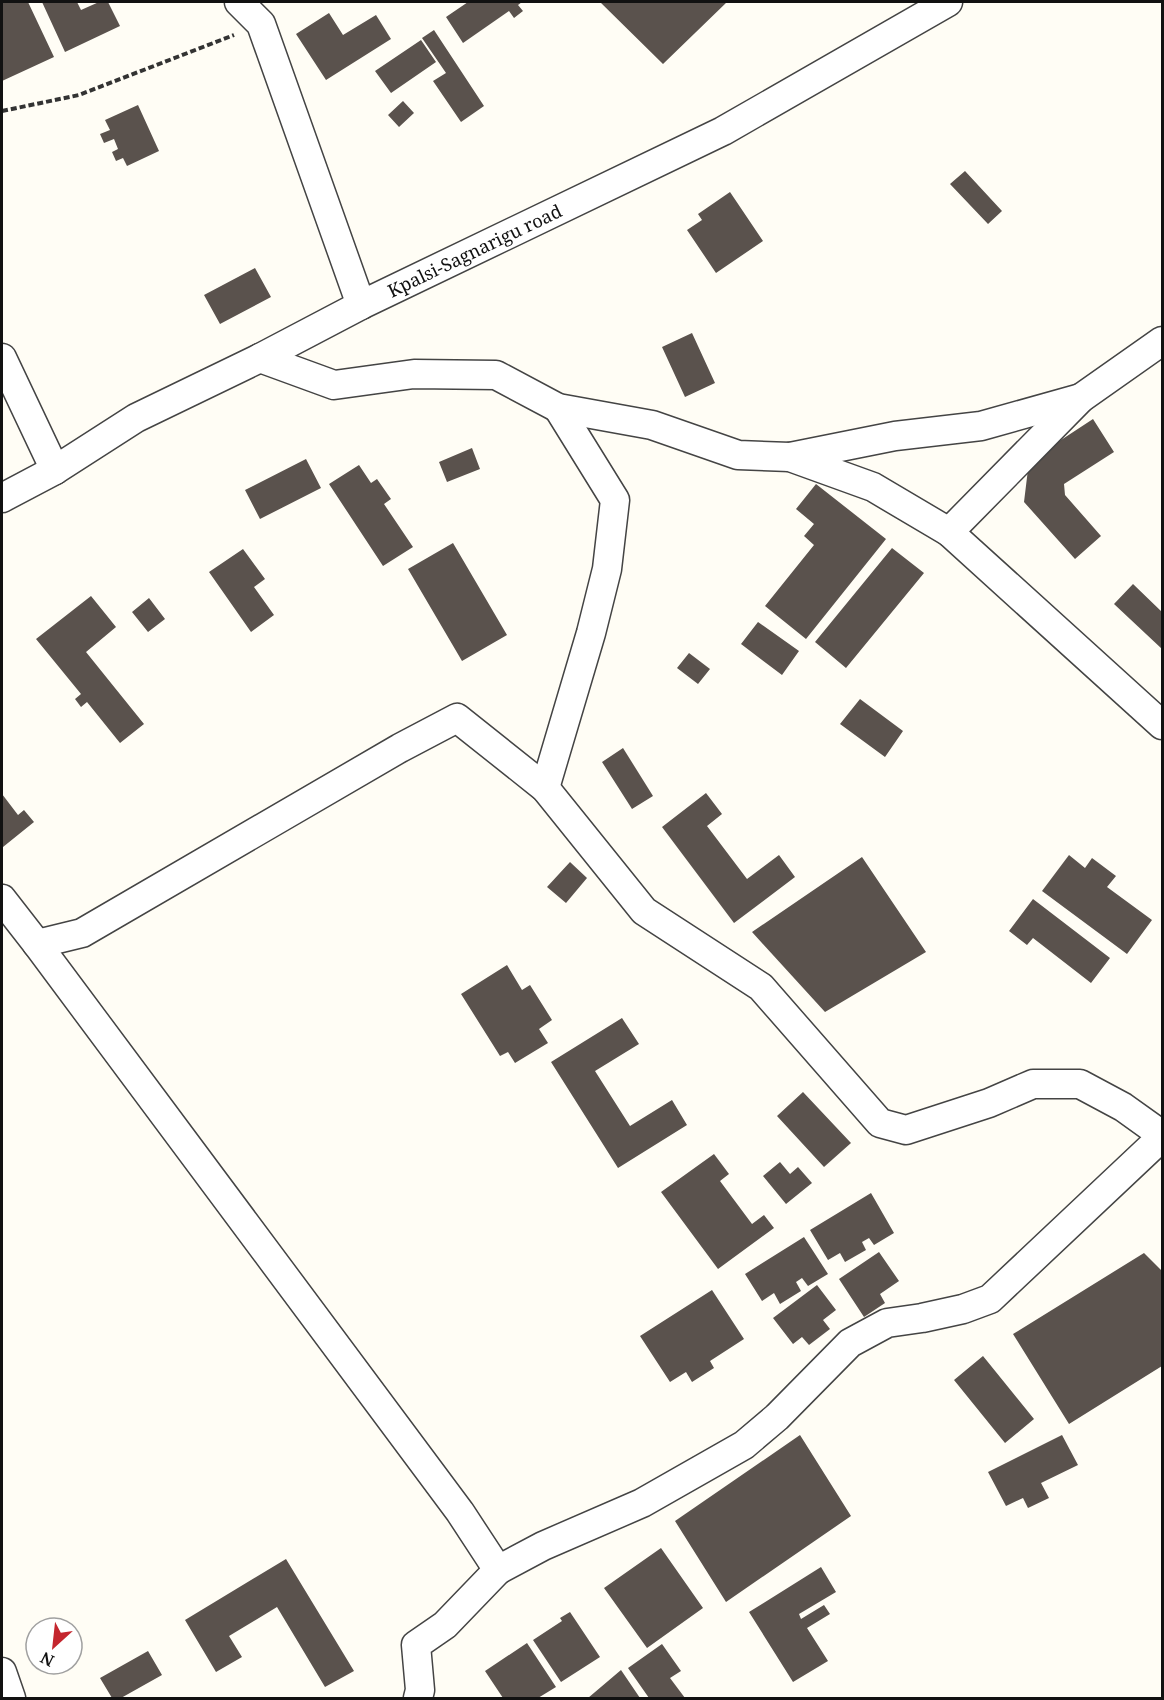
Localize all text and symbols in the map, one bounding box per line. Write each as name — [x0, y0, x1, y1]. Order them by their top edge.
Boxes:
street label: Kpalsi-Sagnarigu road — [384, 198, 566, 302]
north arrow — [24, 1616, 84, 1676]
text: N — [36, 1647, 58, 1672]

